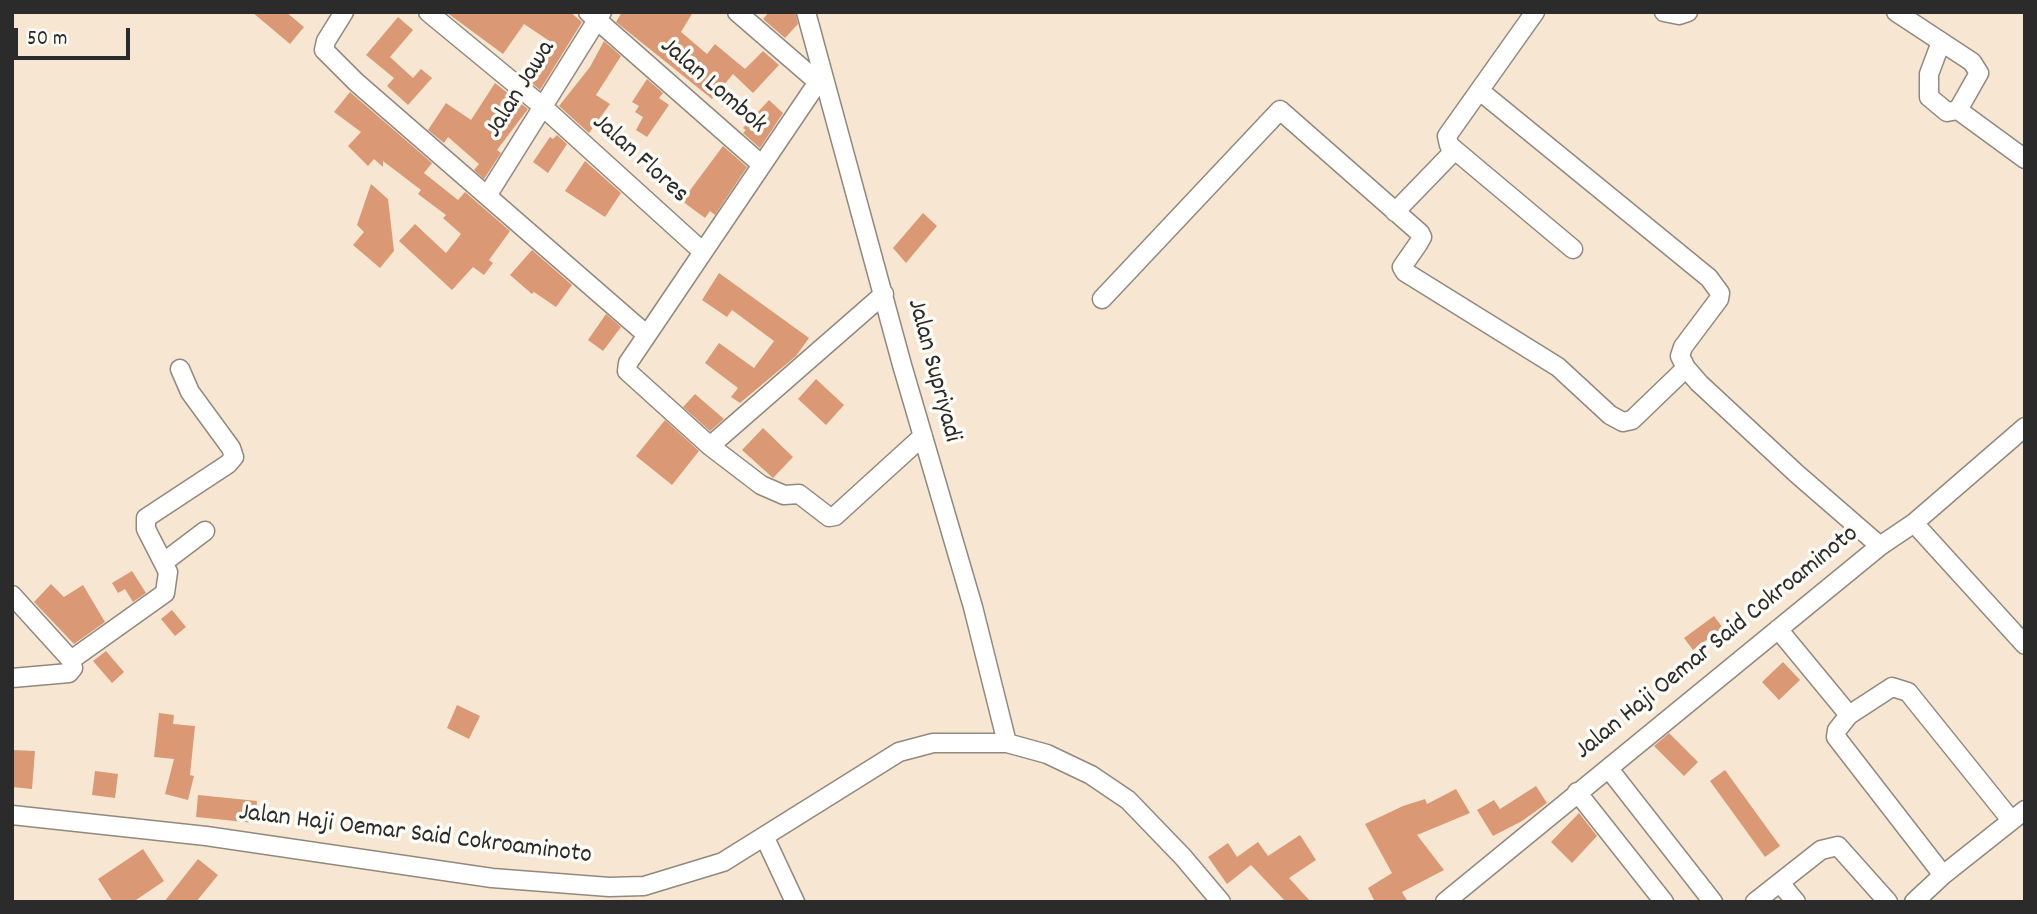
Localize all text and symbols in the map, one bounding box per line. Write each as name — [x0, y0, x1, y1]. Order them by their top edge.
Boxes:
scale bar — [18, 14, 133, 58]
text: 50 m — [27, 25, 67, 55]
street label: Jalan Lombok — [652, 32, 772, 142]
street label: Jalan Jawa — [480, 36, 564, 144]
street label: Jalan Flores — [584, 108, 694, 212]
street label: Jalan Supriyadi — [898, 296, 966, 446]
street label: Jalan Haji Oemar Said Cokroaminoto — [1570, 520, 1866, 768]
street label: Jalan Haji Oemar Said Cokroaminoto — [237, 799, 593, 873]

